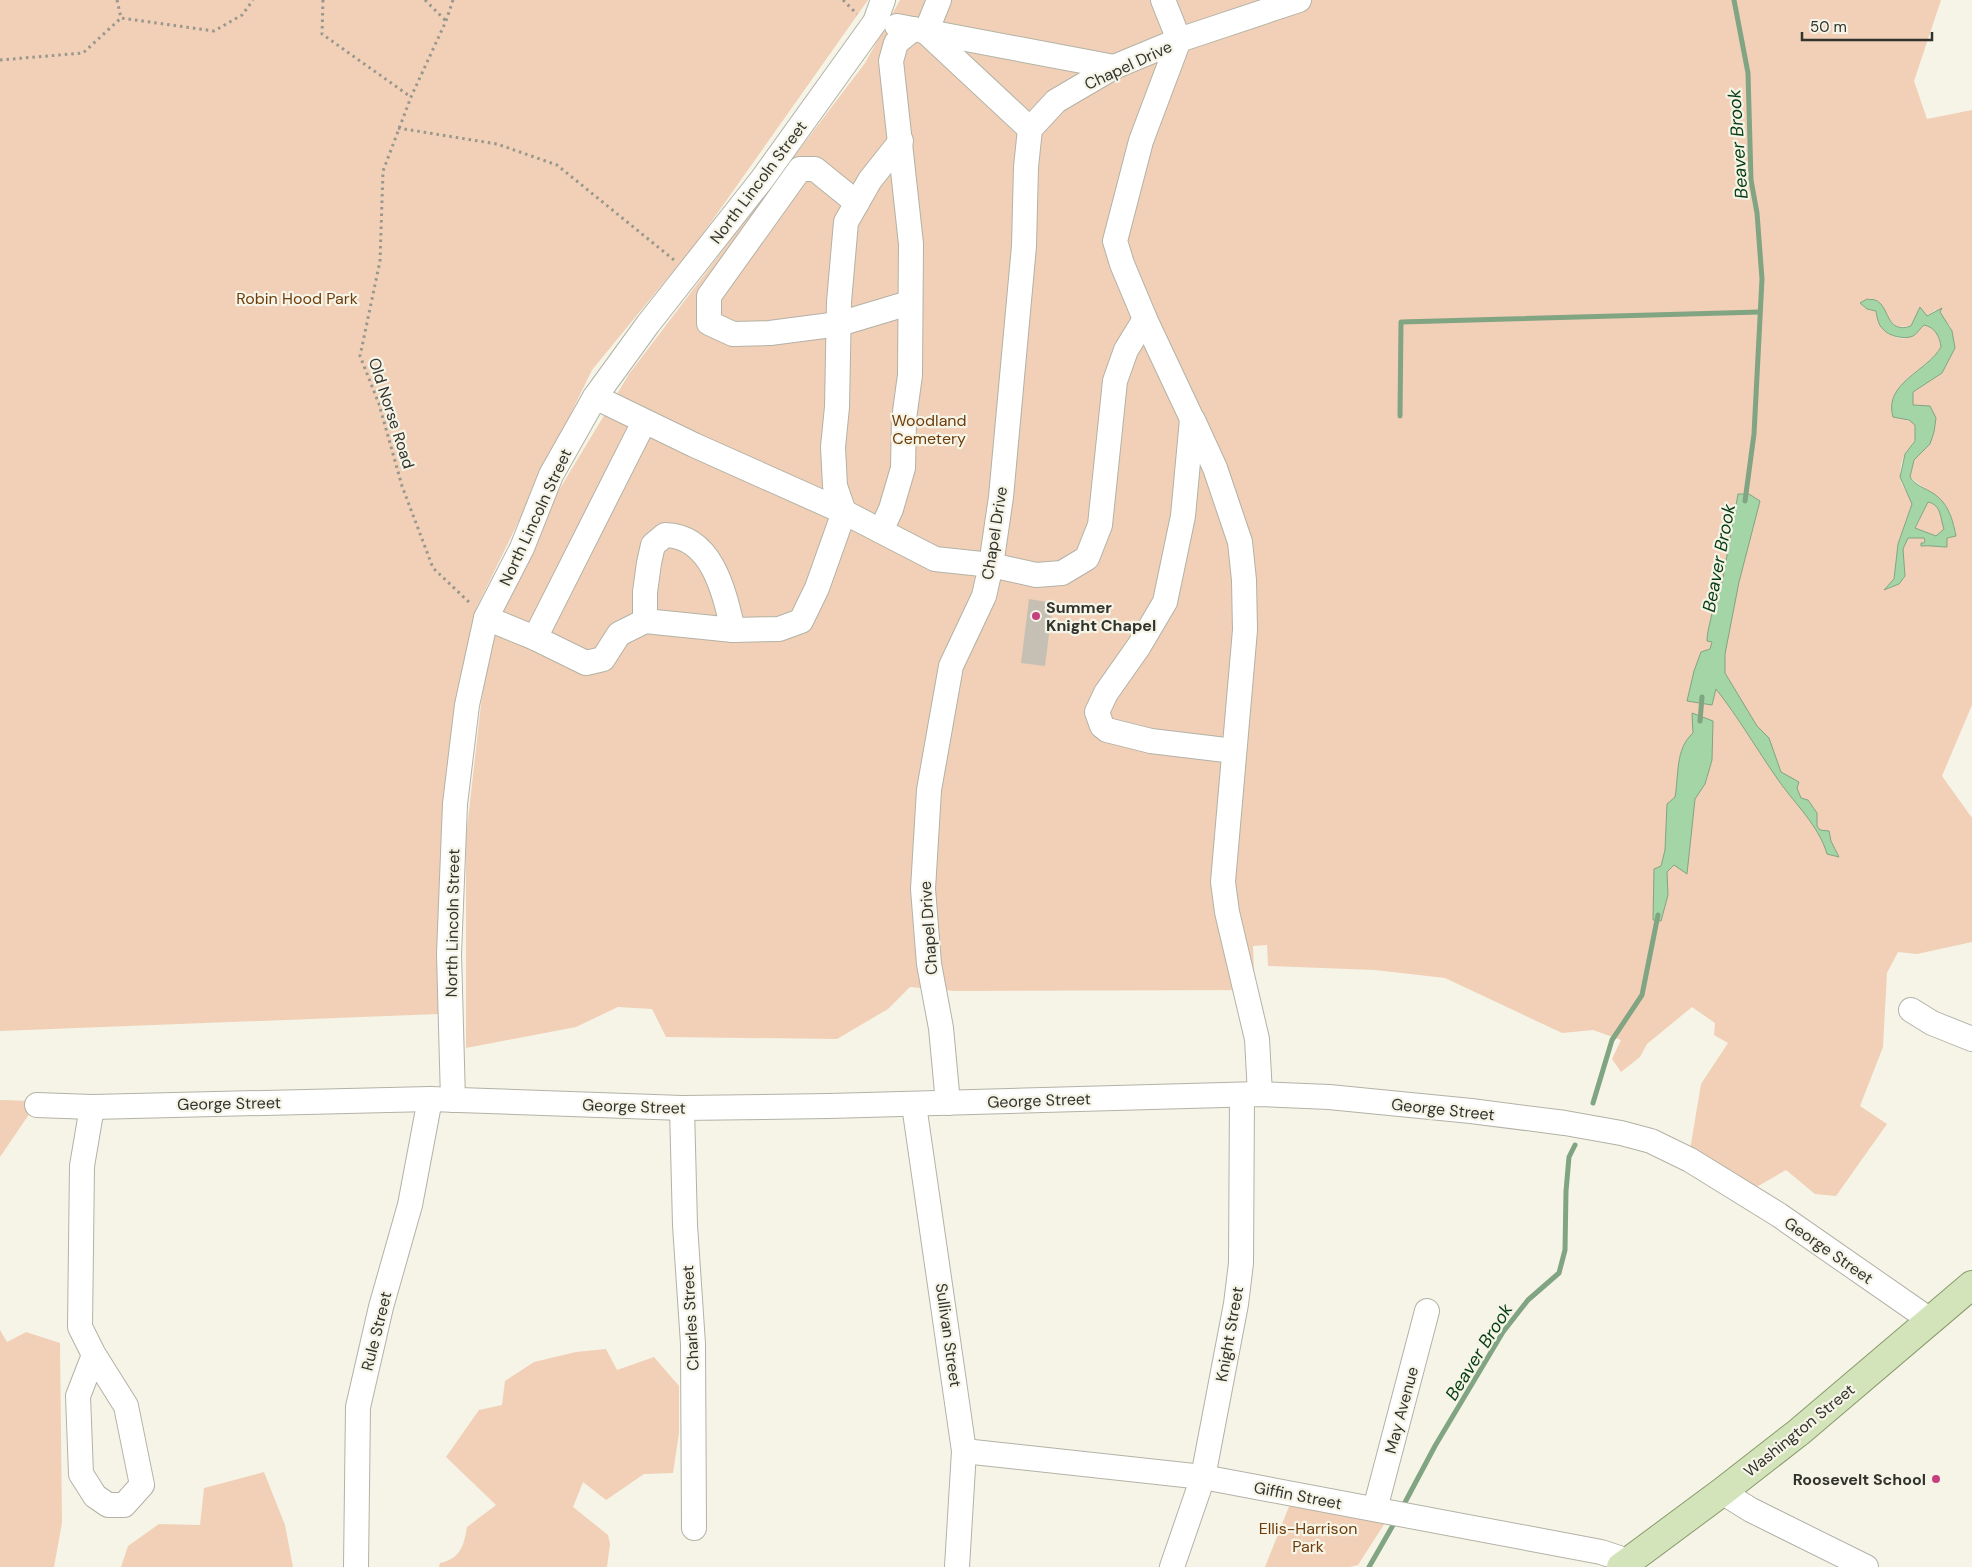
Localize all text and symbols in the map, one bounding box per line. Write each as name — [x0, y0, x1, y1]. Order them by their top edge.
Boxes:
scale bar — [1802, 10, 1932, 42]
text: 50 m — [1810, 17, 1847, 37]
street label: Chapel Drive — [1081, 36, 1175, 95]
water label: Beaver Brook — [1722, 88, 1754, 200]
street label: North Lincoln Street — [705, 117, 812, 248]
park label: Robin Hood Park — [236, 288, 358, 309]
street label: Old Norse Road — [364, 355, 419, 471]
park label: Woodland Cemetery — [891, 410, 967, 449]
street label: North Lincoln Street — [495, 445, 576, 589]
street label: Chapel Drive — [977, 485, 1012, 581]
water label: Beaver Brook — [1697, 501, 1741, 614]
place label: Summer Knight Chapel — [1046, 597, 1156, 636]
marker: Summer Knight Chapel — [1030, 610, 1042, 622]
street label: North Lincoln Street — [441, 849, 464, 998]
street label: Chapel Drive — [915, 880, 942, 976]
street label: George Street — [987, 1088, 1091, 1113]
street label: George Street — [177, 1092, 281, 1115]
street label: George Street — [582, 1094, 686, 1119]
street label: George Street — [1390, 1094, 1496, 1125]
street label: George Street — [1780, 1212, 1877, 1289]
street label: Charles Street — [677, 1265, 704, 1371]
street label: Sullivan Street — [931, 1282, 966, 1388]
street label: Knight Street — [1211, 1285, 1248, 1383]
street label: Rule Street — [357, 1289, 396, 1373]
water label: Beaver Brook — [1440, 1298, 1519, 1405]
street label: May Avenue — [1380, 1364, 1423, 1456]
street label: Washington Street — [1740, 1379, 1859, 1482]
place label: Roosevelt School — [1793, 1469, 1926, 1490]
marker: Roosevelt School — [1930, 1473, 1942, 1485]
street label: Giffin Street — [1252, 1477, 1344, 1514]
park label: Ellis-Harrison Park — [1259, 1518, 1357, 1557]

